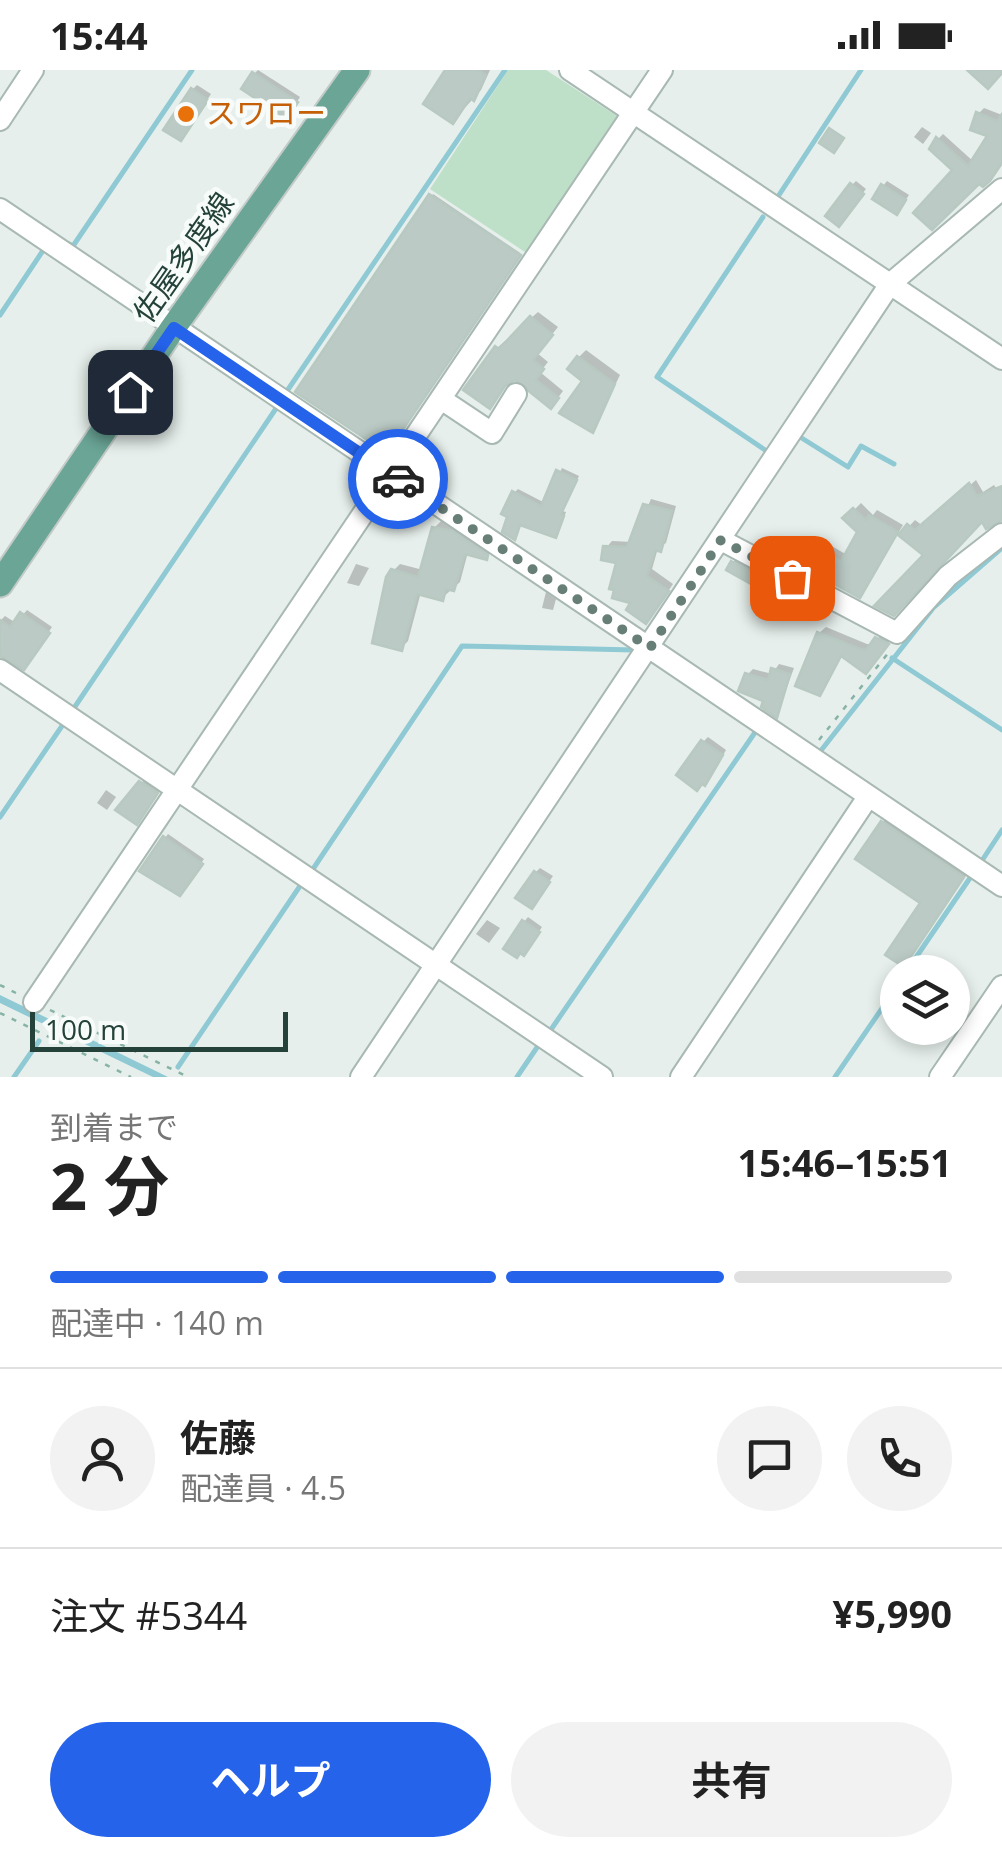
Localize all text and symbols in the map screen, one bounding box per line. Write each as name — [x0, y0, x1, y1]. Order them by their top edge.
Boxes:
text: 15:44 — [50, 9, 148, 61]
place label: スワロー — [206, 92, 326, 133]
marker: スワロー — [175, 103, 197, 125]
street label: 佐屋多度線 — [123, 184, 243, 330]
pin — [88, 350, 173, 435]
icon: home — [103, 365, 158, 420]
courier — [348, 429, 448, 529]
icon: car — [371, 452, 426, 507]
pin — [750, 536, 835, 621]
icon: bag — [765, 551, 820, 606]
map controls — [880, 955, 970, 1045]
button: layers — [880, 955, 970, 1045]
scale bar — [30, 1007, 288, 1051]
text: 100 m — [45, 1010, 126, 1048]
text: 到着まで — [50, 1105, 178, 1148]
text: 15:46–15:51 — [738, 1136, 952, 1188]
text: 2 分 — [50, 1141, 169, 1229]
text: 配達中 · 140 m — [50, 1301, 264, 1344]
button: person — [50, 1406, 155, 1511]
button: chat — [717, 1406, 822, 1511]
button: phone — [847, 1406, 952, 1511]
text: 佐藤 — [180, 1411, 256, 1463]
text: 配達員 · 4.5 — [180, 1466, 346, 1509]
text: ¥5,990 — [833, 1587, 952, 1639]
text: 注文 #5344 — [50, 1589, 247, 1641]
button: ヘルプ — [50, 1722, 491, 1837]
button: 共有 — [511, 1722, 952, 1837]

